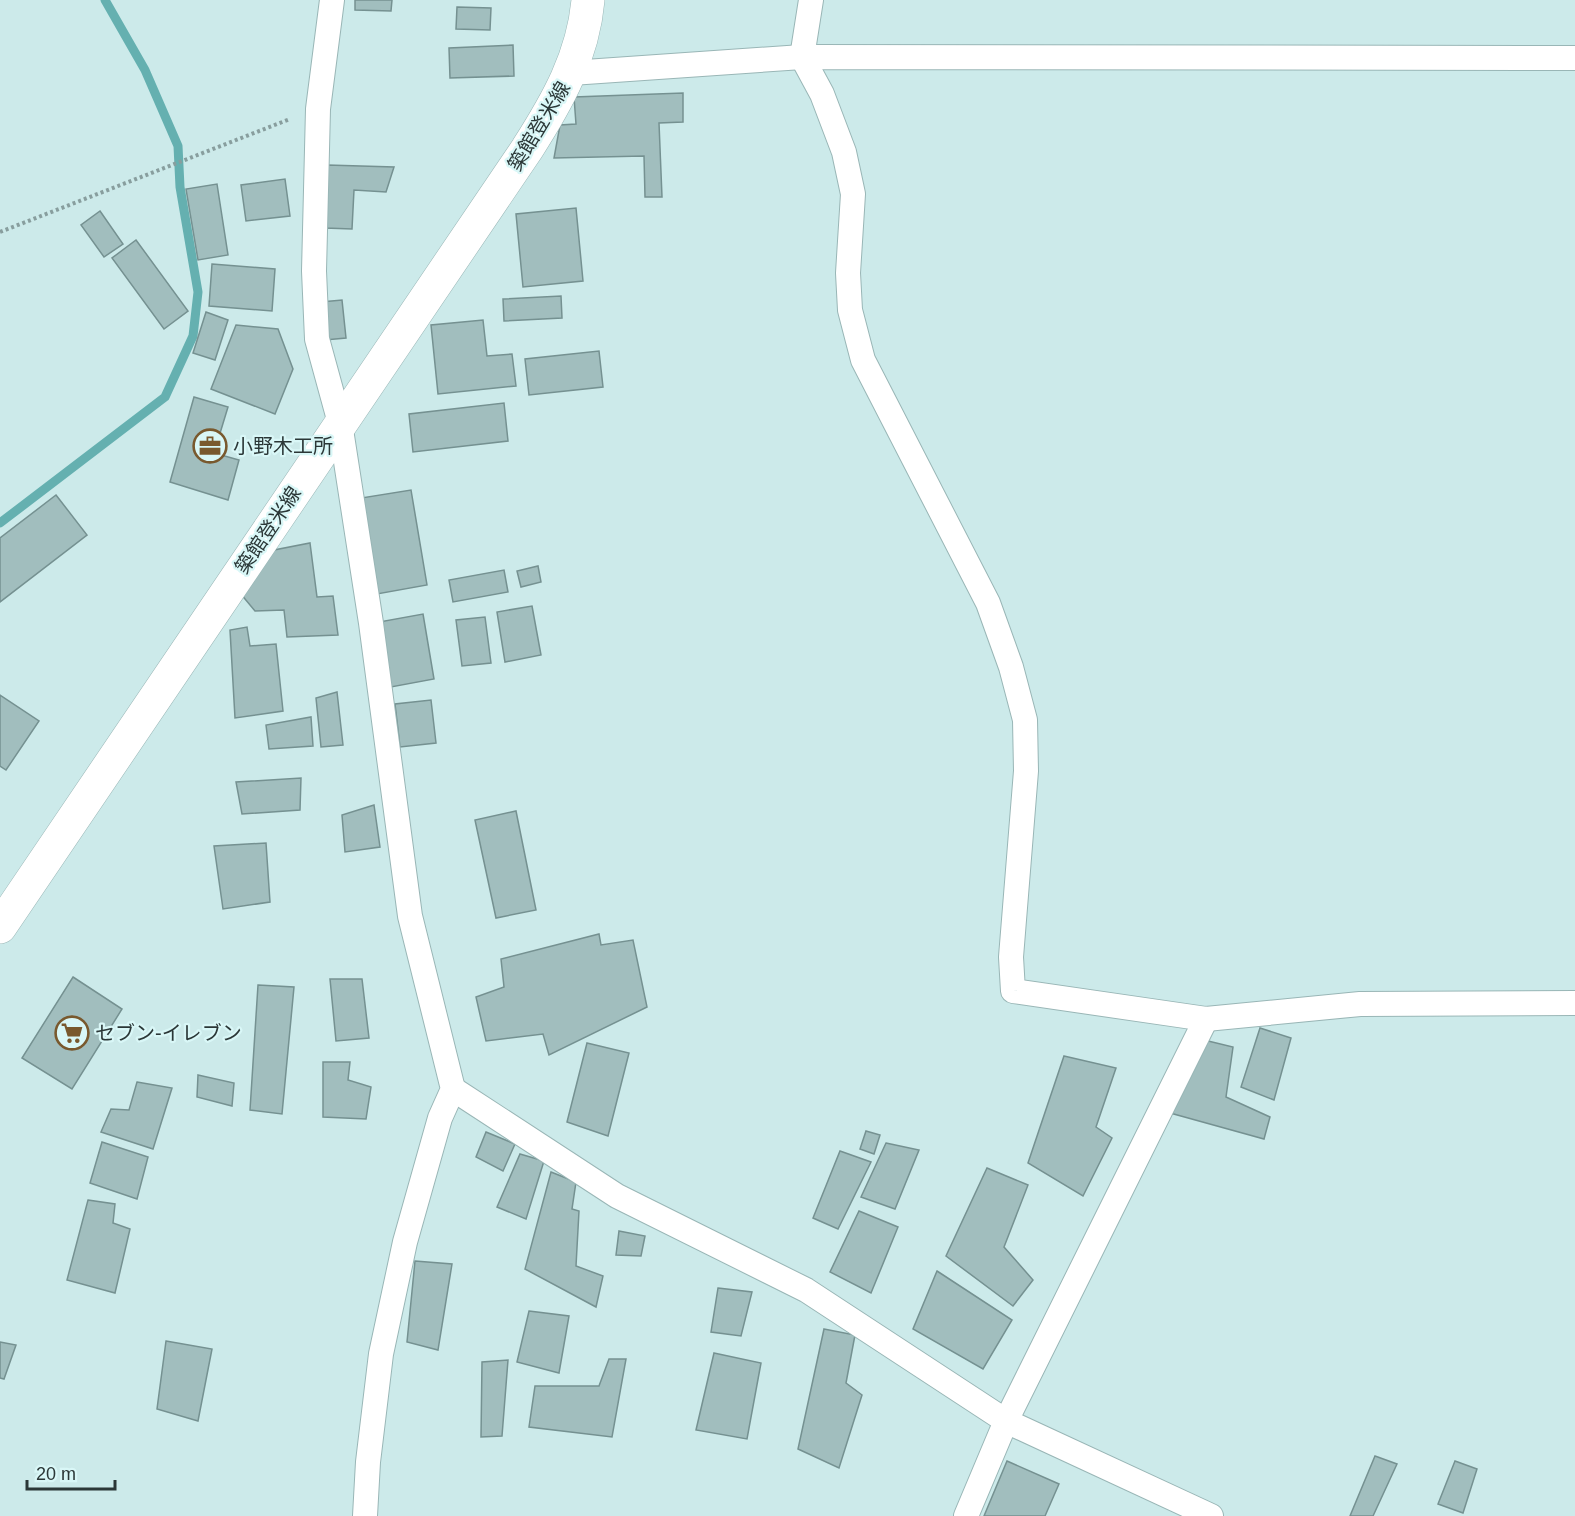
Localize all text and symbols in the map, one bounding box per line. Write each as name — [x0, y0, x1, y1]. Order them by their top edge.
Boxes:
street label: 築館登米線 — [504, 77, 574, 175]
office icon: 小野木工所 — [192, 428, 228, 464]
place label: 小野木工所 — [233, 435, 333, 457]
street label: 築館登米線 — [231, 482, 305, 578]
supermarket icon: セブン-イレブン — [54, 1015, 90, 1051]
place label: セブン-イレブン — [95, 1022, 242, 1044]
scale bar — [27, 1453, 116, 1491]
text: 20 m — [36, 1464, 76, 1484]

